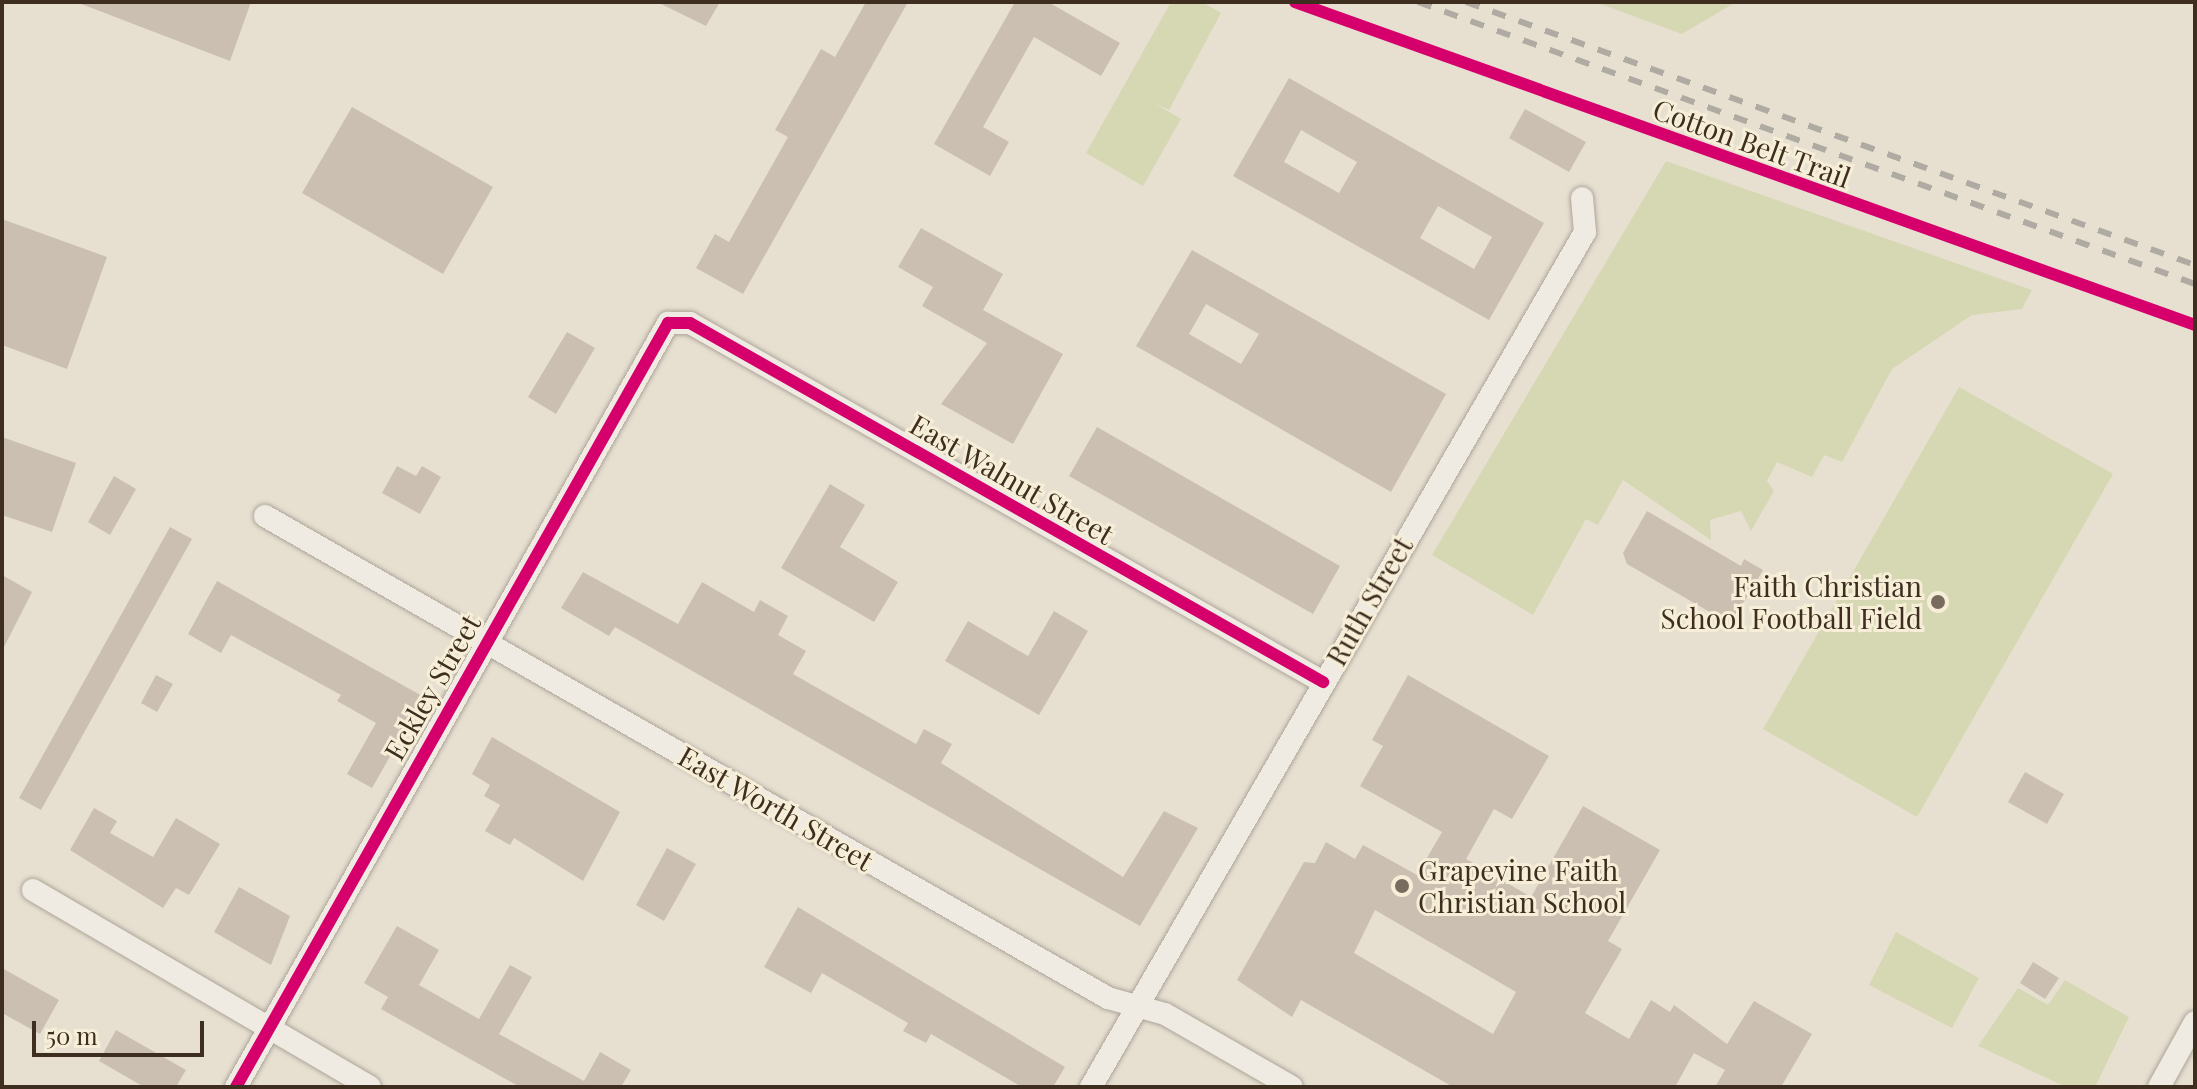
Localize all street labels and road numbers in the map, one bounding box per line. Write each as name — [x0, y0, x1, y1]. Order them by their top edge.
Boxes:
street label: Cotton Belt Trail — [1648, 91, 1856, 195]
street label: East Walnut Street — [903, 407, 1121, 551]
street label: Ruth Street — [1319, 531, 1419, 671]
street label: Eckley Street — [377, 608, 487, 766]
street label: East Worth Street — [672, 738, 880, 878]

